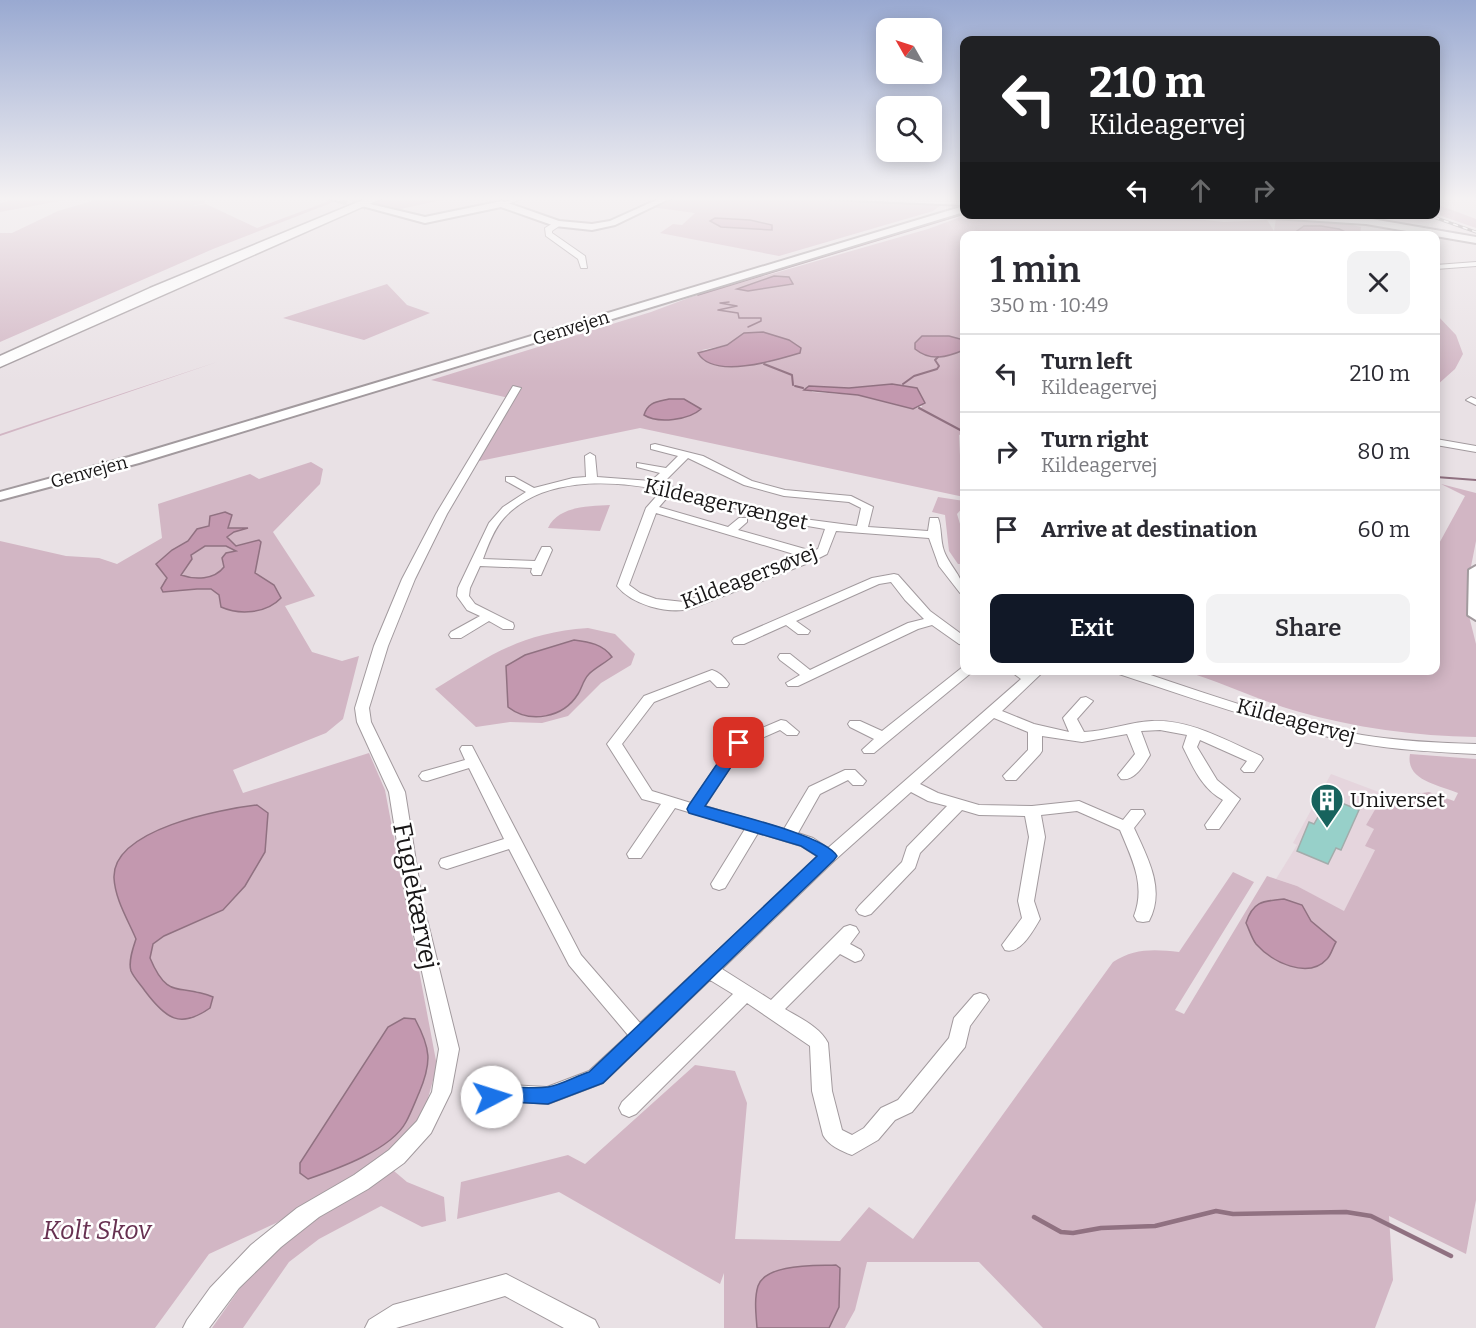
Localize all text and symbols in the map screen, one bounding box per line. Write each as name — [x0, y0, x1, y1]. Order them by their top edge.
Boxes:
north arrow — [876, 18, 942, 84]
map controls — [876, 18, 942, 162]
text: 210 m — [1089, 58, 1205, 108]
icon: left — [990, 60, 1068, 138]
button: search — [876, 96, 942, 162]
text: Kildeagervej — [1089, 109, 1246, 141]
icon: left — [1121, 174, 1154, 207]
icon: ahead — [1184, 174, 1217, 207]
icon: right — [1247, 174, 1280, 207]
text: 1 min — [990, 248, 1081, 292]
button: close — [1347, 251, 1410, 314]
text: 350 m · 10:49 — [990, 293, 1109, 317]
street label: Genvejen — [530, 306, 612, 350]
text: Turn left — [1041, 348, 1133, 375]
icon: left — [990, 357, 1023, 390]
text: 210 m — [1350, 360, 1410, 387]
text: Kildeagervej — [1041, 375, 1157, 399]
text: Turn right — [1041, 426, 1149, 453]
icon: right — [990, 435, 1023, 468]
text: 80 m — [1357, 438, 1410, 465]
street label: Genvejen — [48, 451, 130, 493]
text: Kildeagervej — [1041, 453, 1157, 477]
street label: Kildeagervænget — [642, 473, 811, 536]
icon: arrive — [990, 513, 1023, 546]
text: Arrive at destination — [1041, 516, 1257, 543]
text: 60 m — [1358, 516, 1410, 543]
street label: Kildeagersøvej — [677, 539, 821, 615]
button: Exit — [990, 594, 1194, 663]
button: Share — [1206, 594, 1410, 663]
street label: Kildeagervej — [1234, 693, 1358, 749]
pin — [713, 717, 764, 768]
icon: arrive — [722, 726, 755, 759]
building icon: Universet — [1309, 782, 1345, 829]
place label: Universet — [1350, 787, 1446, 813]
street label: Fuglekærvej — [386, 820, 445, 972]
position arrow — [460, 1065, 524, 1129]
park label: Kolt Skov — [43, 1215, 153, 1246]

